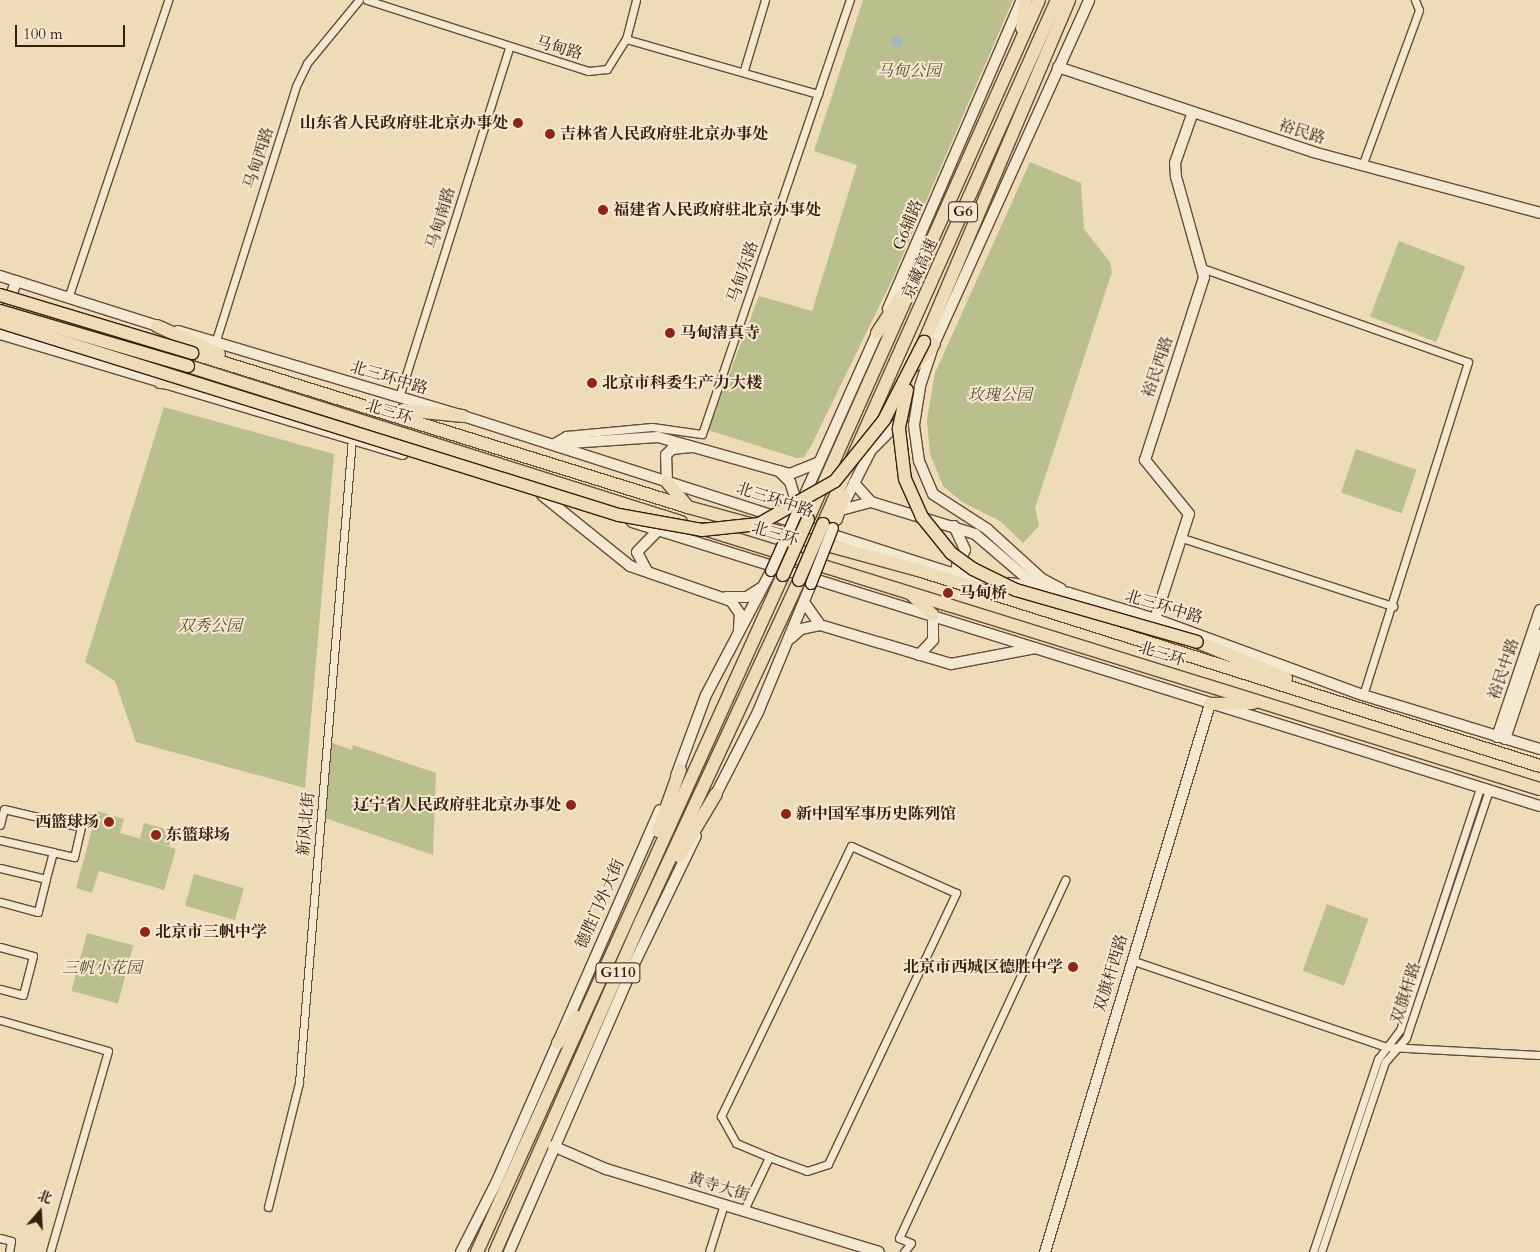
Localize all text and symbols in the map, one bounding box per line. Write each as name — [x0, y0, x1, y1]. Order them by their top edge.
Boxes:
scale bar — [18, 15, 128, 47]
text: 100 m — [23, 24, 63, 44]
street label: 马甸路 — [533, 32, 585, 64]
park label: 马甸公园 — [877, 61, 941, 81]
place label: 山东省人民政府驻北京办事处 — [300, 113, 508, 133]
street label: 裕民路 — [1276, 115, 1328, 149]
marker: 山东省人民政府驻北京办事处 — [512, 117, 524, 129]
place label: 吉林省人民政府驻北京办事处 — [560, 124, 768, 144]
street label: 马甸西路 — [240, 125, 278, 191]
marker: 吉林省人民政府驻北京办事处 — [544, 128, 556, 140]
street label: 马甸南路 — [422, 185, 460, 251]
street label: G6辅路 — [889, 197, 927, 253]
place label: 福建省人民政府驻北京办事处 — [613, 200, 821, 220]
road number: G6 — [948, 200, 978, 224]
marker: 福建省人民政府驻北京办事处 — [597, 204, 609, 216]
street label: 京藏高速 — [898, 236, 942, 302]
street label: 马甸东路 — [724, 239, 762, 305]
place label: 马甸清真寺 — [680, 323, 760, 343]
marker: 马甸清真寺 — [664, 327, 676, 339]
street label: 裕民西路 — [1139, 334, 1177, 400]
street label: 北三环中路 — [348, 357, 430, 399]
place label: 北京市科委生产力大楼 — [602, 373, 762, 393]
marker: 北京市科委生产力大楼 — [586, 377, 598, 389]
park label: 玫瑰公园 — [968, 385, 1032, 405]
street label: 北三环 — [363, 396, 415, 428]
street label: 北三环中路 — [734, 479, 816, 521]
street label: 北三环 — [749, 518, 801, 550]
place label: 马甸桥 — [959, 583, 1007, 603]
marker: 马甸桥 — [941, 586, 955, 600]
street label: 北三环中路 — [1123, 586, 1205, 628]
park label: 双秀公园 — [178, 616, 242, 636]
street label: 裕民中路 — [1485, 636, 1523, 702]
street label: 北三环 — [1136, 638, 1188, 670]
street label: 新风北街 — [294, 791, 318, 857]
place label: 辽宁省人民政府驻北京办事处 — [353, 795, 561, 815]
marker: 辽宁省人民政府驻北京办事处 — [565, 799, 577, 811]
place label: 新中国军事历史陈列馆 — [796, 804, 956, 824]
marker: 新中国军事历史陈列馆 — [780, 808, 792, 820]
place label: 西篮球场 — [35, 812, 99, 832]
marker: 西篮球场 — [103, 816, 115, 828]
place label: 东篮球场 — [166, 825, 230, 845]
marker: 东篮球场 — [150, 829, 162, 841]
street label: 德胜门外大街 — [572, 856, 628, 952]
place label: 北京市三帆中学 — [155, 922, 267, 942]
marker: 北京市三帆中学 — [139, 926, 151, 938]
street label: 双旗杆西路 — [1090, 932, 1132, 1014]
place label: 北京市西城区德胜中学 — [903, 957, 1063, 977]
park label: 三帆小花园 — [62, 958, 142, 978]
road number: G110 — [594, 960, 642, 986]
street label: 双旗杆路 — [1387, 960, 1425, 1026]
marker: 北京市西城区德胜中学 — [1067, 961, 1079, 973]
street label: 黄寺大街 — [686, 1168, 752, 1206]
text: 北 — [35, 1186, 55, 1209]
north arrow — [15, 1187, 65, 1237]

